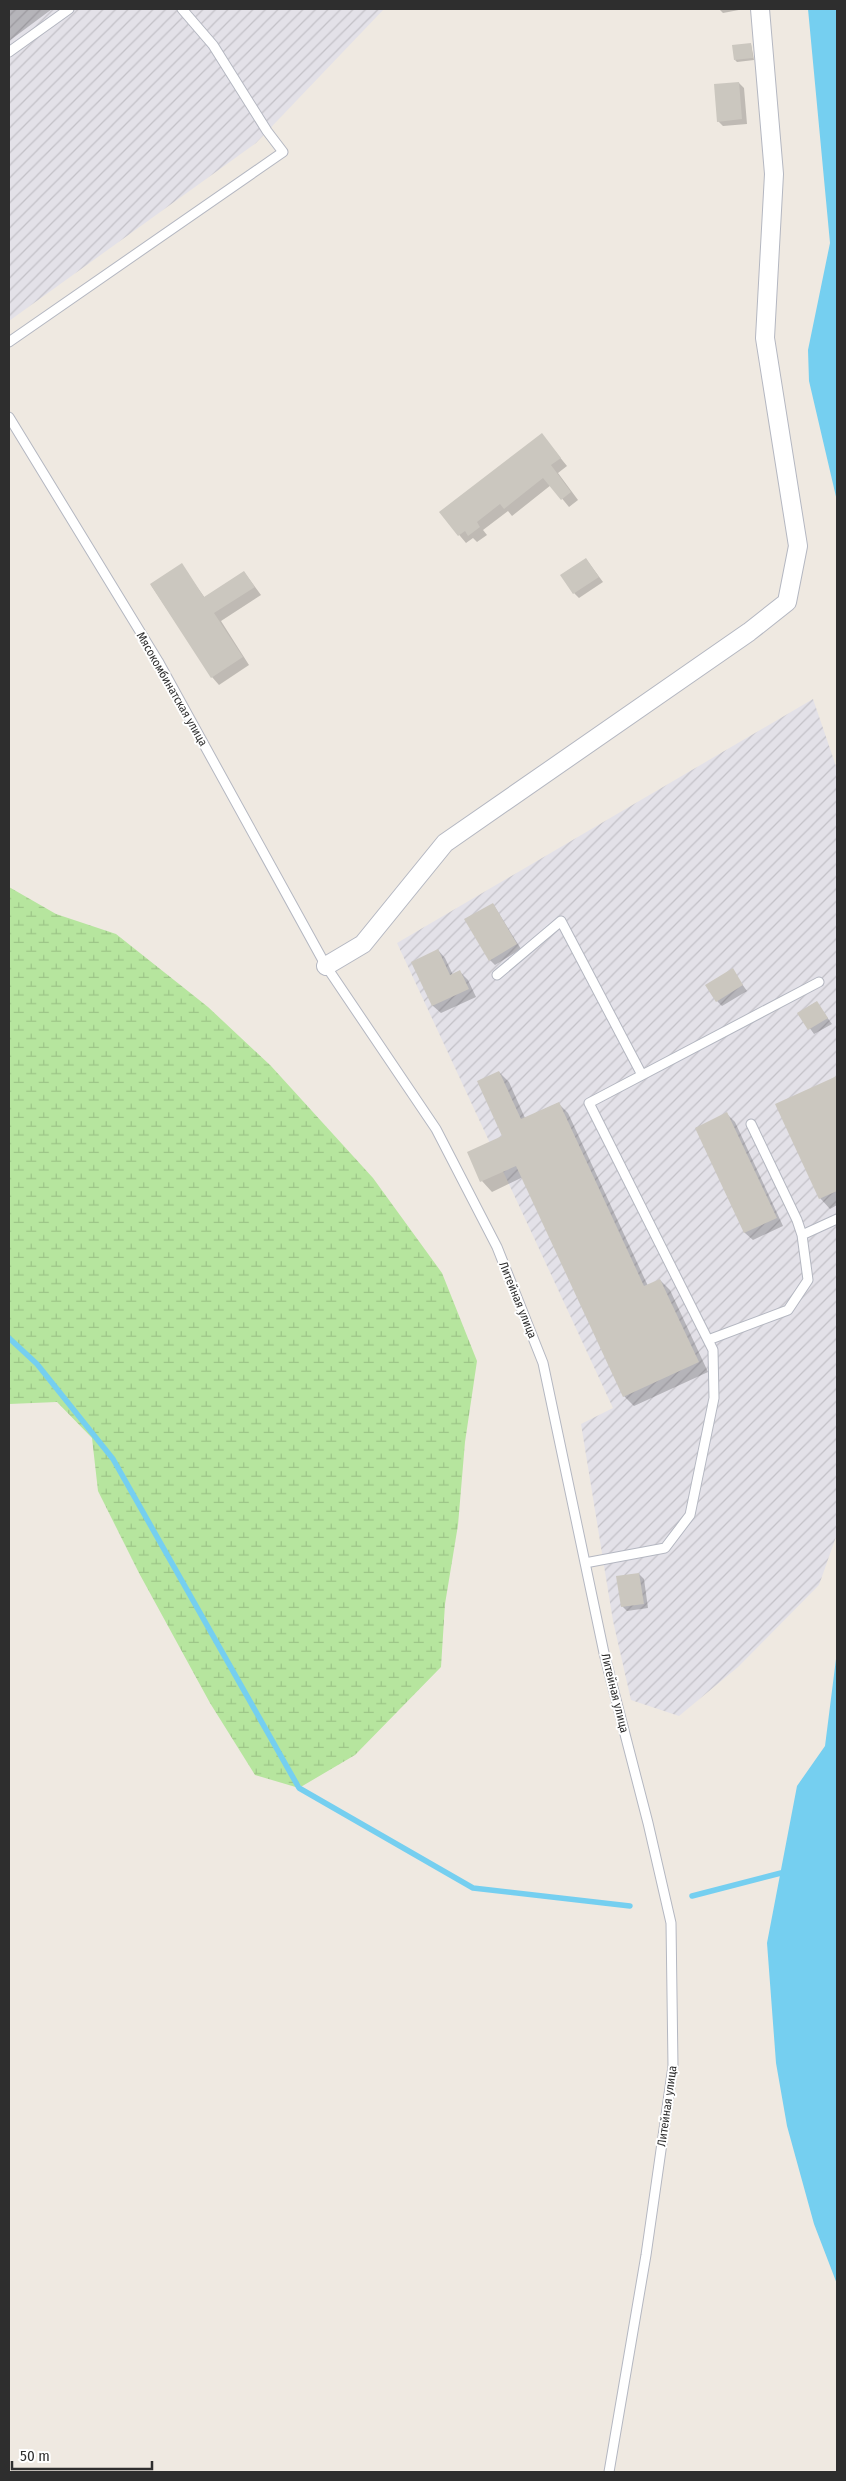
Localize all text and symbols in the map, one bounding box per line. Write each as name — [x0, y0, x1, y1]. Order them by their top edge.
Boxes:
street label: Мясокомбинатская улица — [134, 629, 210, 749]
street label: Литейная улица — [496, 1260, 540, 1341]
street label: Литейная улица — [598, 1652, 632, 1734]
street label: Литейная улица — [654, 2065, 680, 2147]
scale bar — [12, 2438, 152, 2470]
text: 50 m — [20, 2447, 50, 2465]

